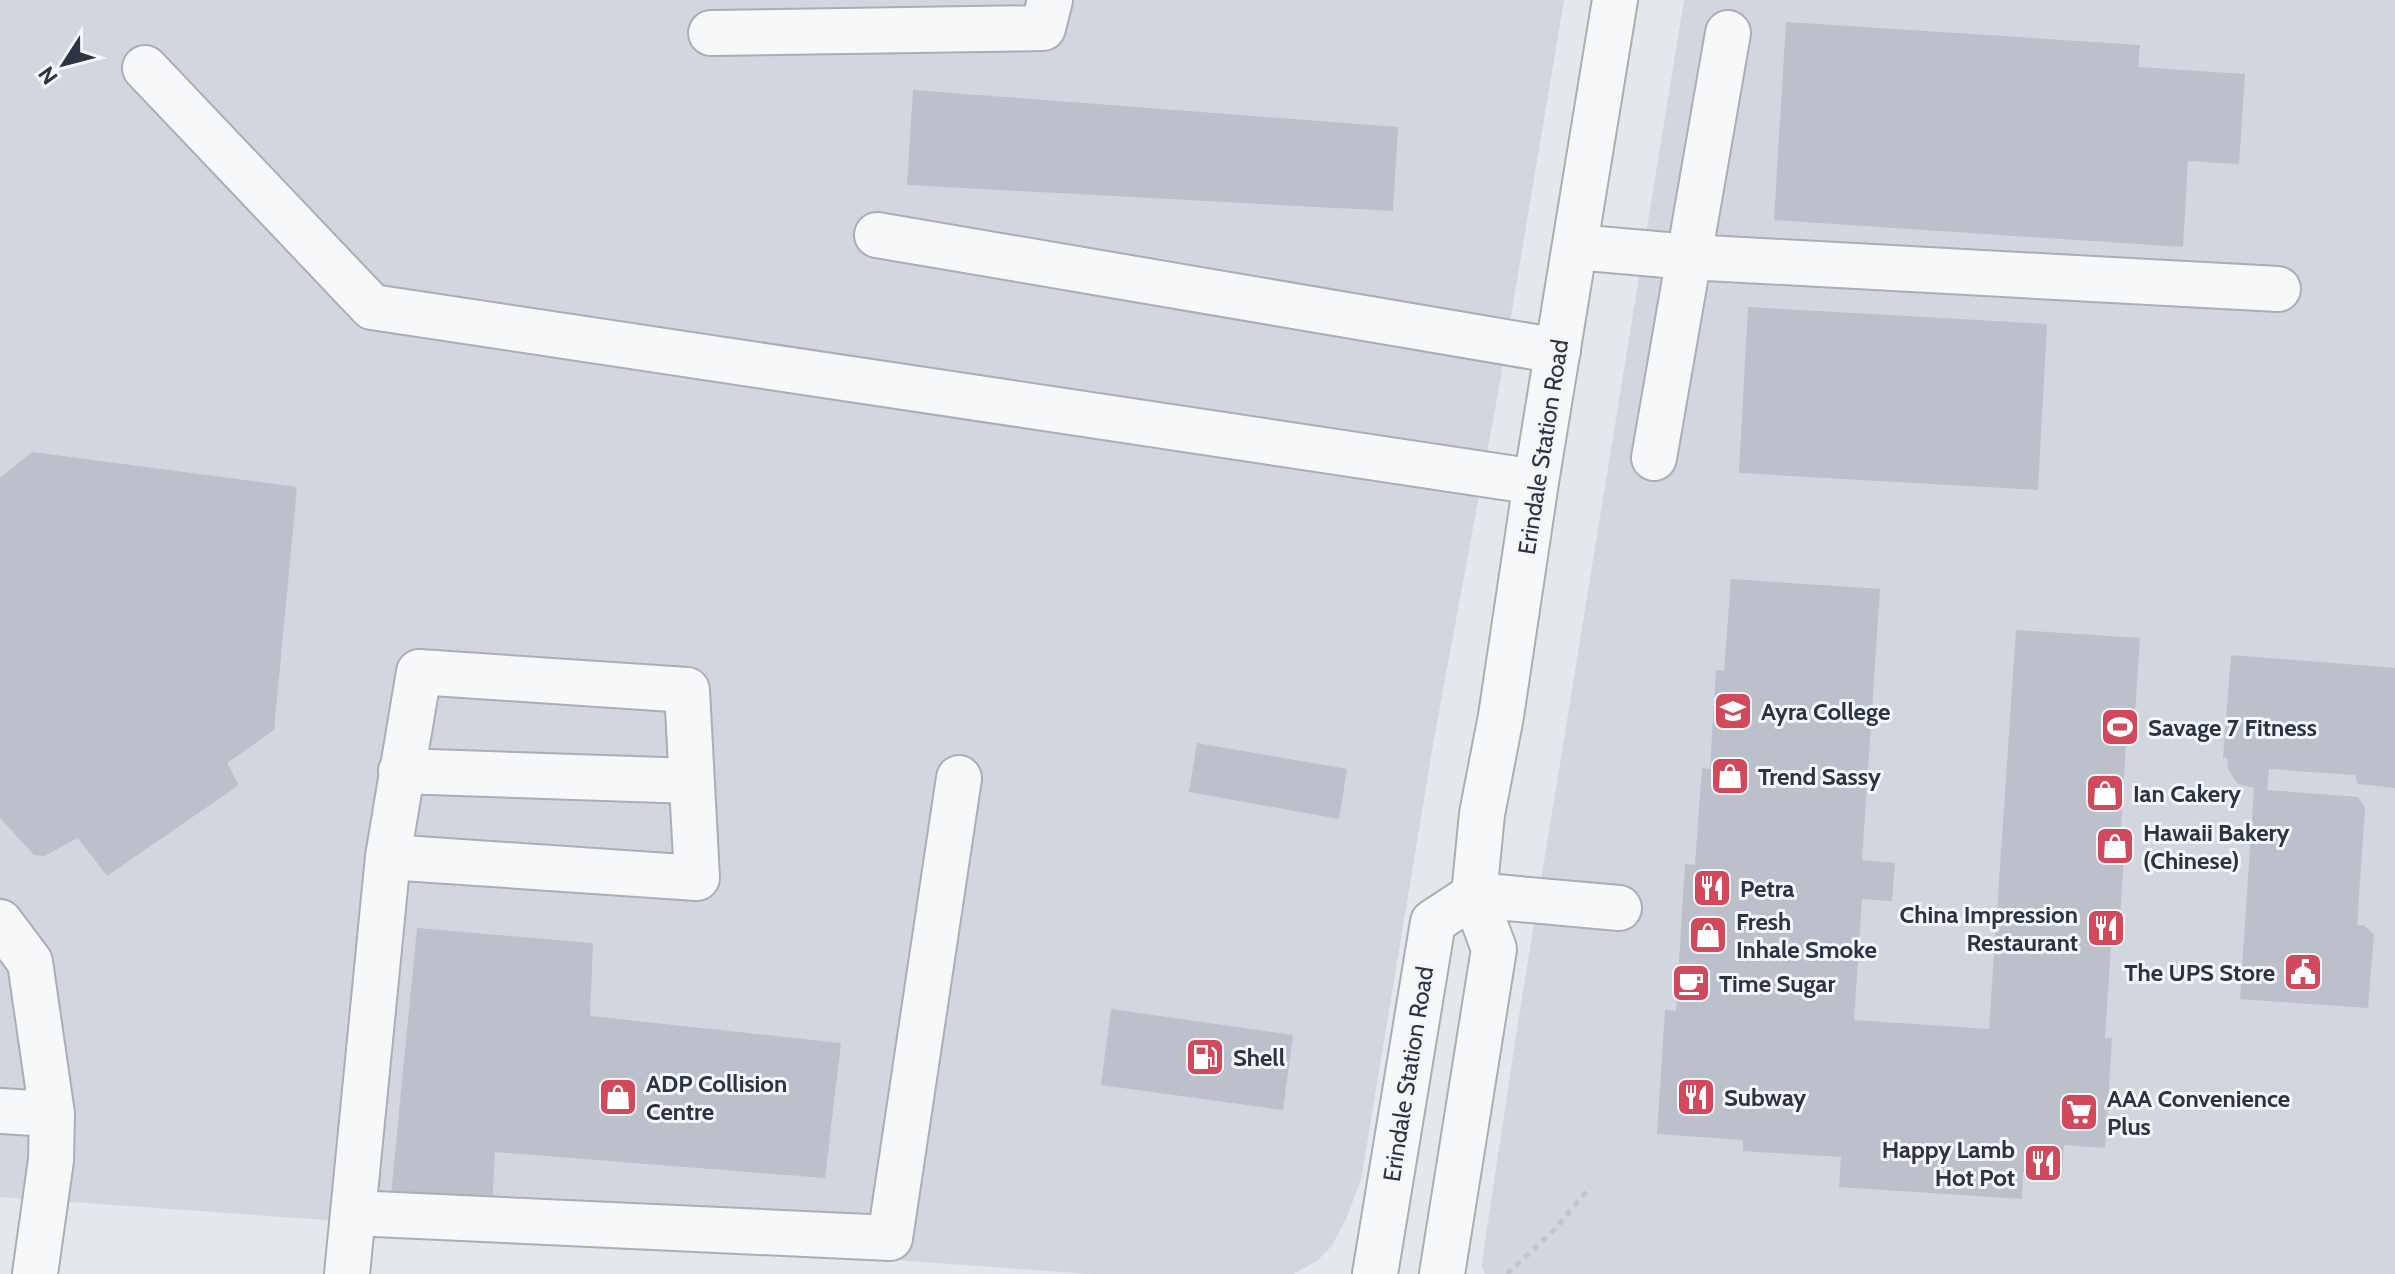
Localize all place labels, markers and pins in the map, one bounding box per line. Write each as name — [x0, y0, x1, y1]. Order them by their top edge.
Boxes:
school or university icon: Ayra College — [1712, 690, 1754, 732]
place label: Ayra College — [1761, 697, 1890, 726]
sports icon: Savage 7 Fitness — [2099, 706, 2141, 748]
place label: Savage 7 Fitness — [2148, 713, 2317, 742]
shop icon: Trend Sassy — [1709, 755, 1751, 797]
place label: Trend Sassy — [1758, 762, 1881, 791]
shop icon: Ian Cakery — [2084, 772, 2126, 814]
place label: Ian Cakery — [2133, 779, 2241, 808]
place label: Hawaii Bakery (Chinese) — [2143, 818, 2289, 875]
shop icon: Hawaii Bakery (Chinese) — [2094, 825, 2136, 867]
restaurant icon: Petra — [1691, 867, 1733, 909]
place label: Petra — [1740, 874, 1794, 903]
place label: China Impression Restaurant — [1900, 900, 2078, 957]
place label: Fresh Inhale Smoke — [1736, 907, 1877, 964]
restaurant icon: China Impression Restaurant — [2085, 907, 2127, 949]
shop icon: Fresh Inhale Smoke — [1687, 914, 1729, 956]
public building icon: The UPS Store — [2282, 951, 2324, 993]
place label: The UPS Store — [2124, 958, 2275, 987]
cafe icon: Time Sugar — [1670, 962, 1712, 1004]
place label: Time Sugar — [1719, 969, 1835, 998]
fuel station icon: Shell — [1184, 1036, 1226, 1078]
place label: Shell — [1233, 1043, 1285, 1072]
place label: ADP Collision Centre — [646, 1069, 787, 1126]
shop icon: ADP Collision Centre — [597, 1076, 639, 1118]
restaurant icon: Subway — [1675, 1076, 1717, 1118]
place label: Subway — [1724, 1083, 1806, 1112]
place label: AAA Convenience Plus — [2107, 1084, 2290, 1141]
supermarket icon: AAA Convenience Plus — [2058, 1091, 2100, 1133]
place label: Happy Lamb Hot Pot — [1882, 1135, 2015, 1192]
restaurant icon: Happy Lamb Hot Pot — [2022, 1142, 2064, 1184]

